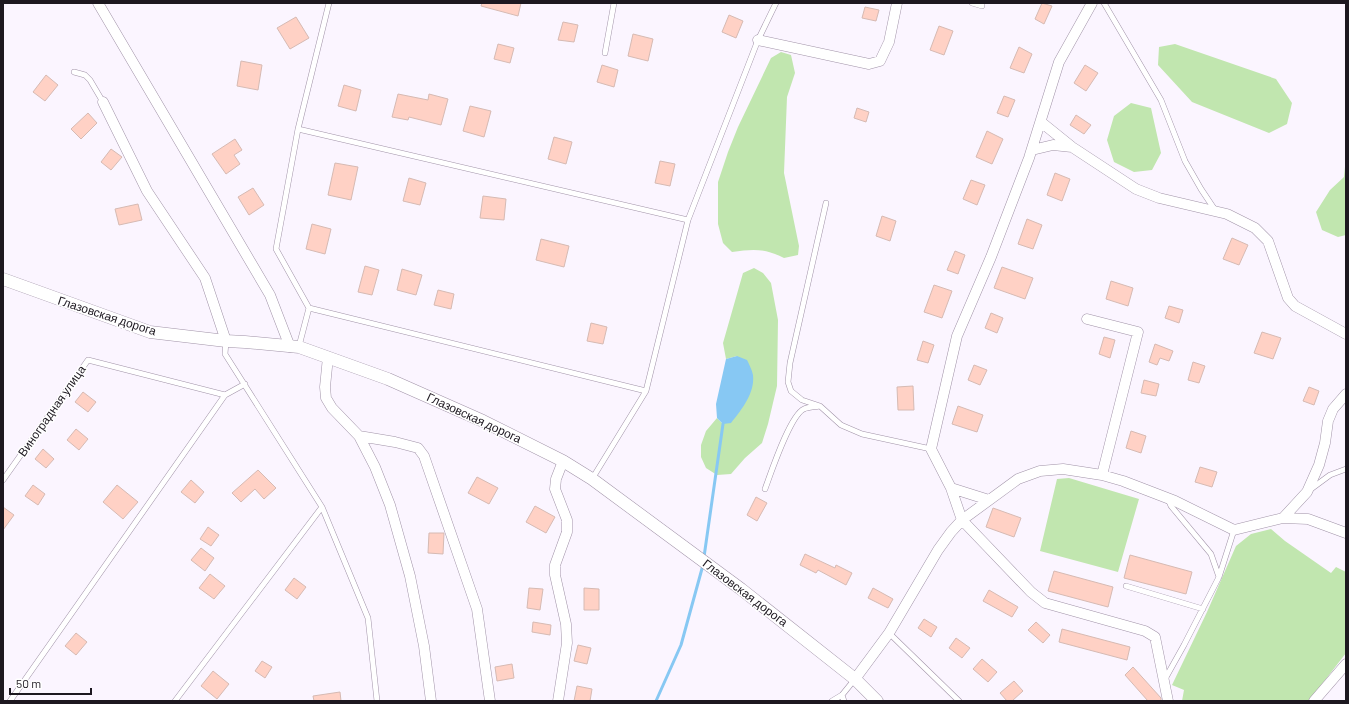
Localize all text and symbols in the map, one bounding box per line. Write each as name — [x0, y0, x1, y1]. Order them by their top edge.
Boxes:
street label: Глазовская дорога — [56, 293, 159, 339]
street label: Виноградная улица — [14, 362, 89, 459]
street label: Глазовская дорога — [425, 389, 524, 446]
street label: Глазовская дорога — [700, 556, 791, 630]
scale bar — [10, 670, 91, 696]
text: 50 m — [16, 676, 41, 690]

